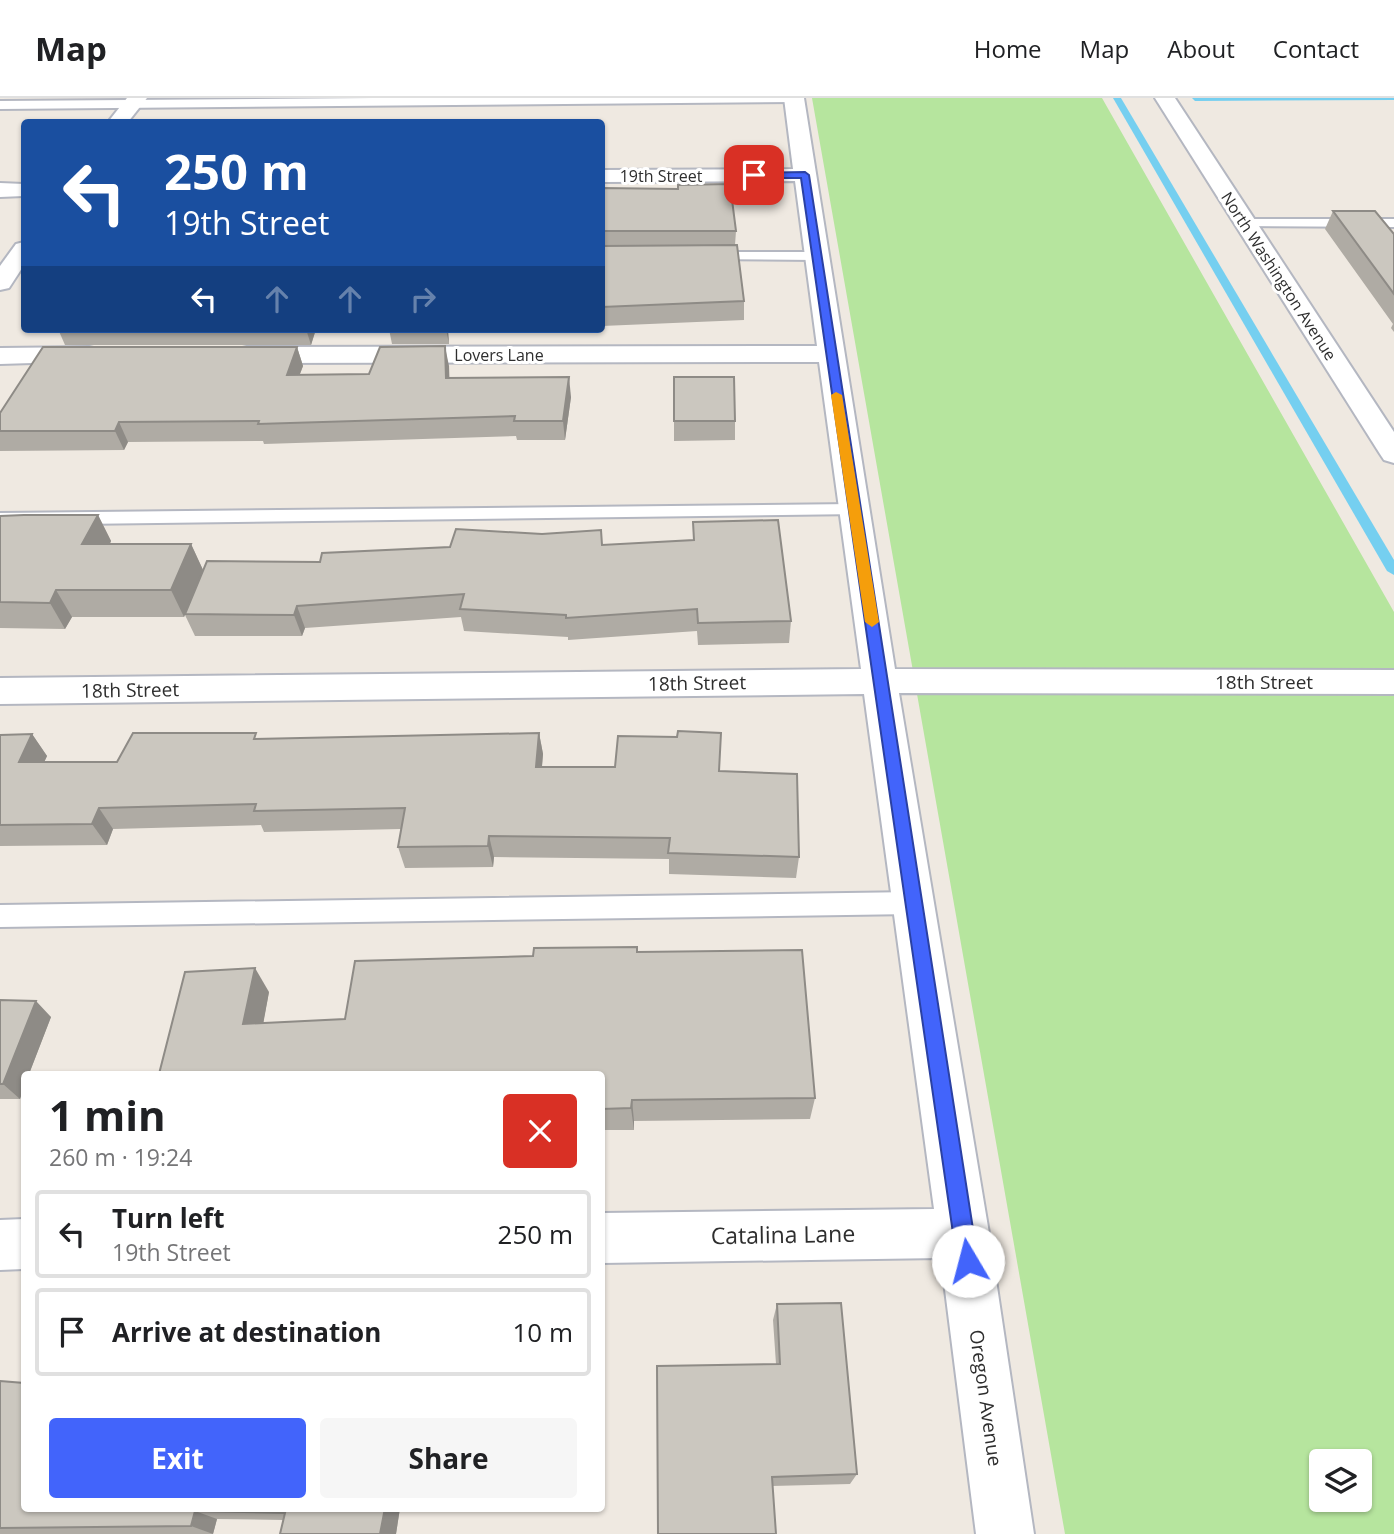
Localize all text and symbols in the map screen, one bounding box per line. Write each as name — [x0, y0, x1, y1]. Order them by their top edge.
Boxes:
text: Map — [35, 26, 107, 71]
text: Home — [974, 32, 1042, 65]
text: Map — [1080, 32, 1129, 65]
text: About — [1167, 32, 1235, 65]
text: Contact — [1273, 32, 1359, 65]
text: 250 m — [164, 138, 309, 204]
pin — [724, 145, 784, 205]
icon: left — [49, 147, 140, 238]
icon: arrive — [735, 156, 773, 194]
street label: 19th Street — [620, 165, 703, 187]
street label: North Washington Avenue — [1216, 188, 1342, 364]
text: 19th Street — [164, 201, 329, 244]
icon: left — [185, 280, 223, 318]
icon: ahead — [258, 280, 296, 318]
icon: ahead — [331, 280, 369, 318]
icon: right — [404, 280, 442, 318]
street label: Lovers Lane — [454, 344, 544, 366]
street label: 18th Street — [648, 669, 747, 697]
street label: 18th Street — [1215, 669, 1313, 695]
street label: 18th Street — [81, 676, 180, 704]
text: 1 min — [49, 1086, 166, 1143]
button: close — [503, 1094, 577, 1168]
text: 260 m · 19:24 — [49, 1141, 192, 1173]
text: Turn left — [112, 1200, 224, 1236]
icon: left — [53, 1215, 91, 1253]
text: 250 m — [498, 1216, 573, 1252]
street label: Catalina Lane — [710, 1217, 856, 1251]
position arrow — [931, 1224, 1005, 1298]
text: 19th Street — [112, 1236, 231, 1268]
icon: arrive — [53, 1313, 91, 1351]
text: Arrive at destination — [112, 1314, 381, 1350]
text: 10 m — [512, 1314, 573, 1350]
street label: Oregon Avenue — [964, 1328, 1008, 1468]
button: Exit — [49, 1418, 306, 1498]
button: Share — [320, 1418, 577, 1498]
map controls — [1309, 1449, 1372, 1512]
button: layers — [1309, 1449, 1372, 1512]

